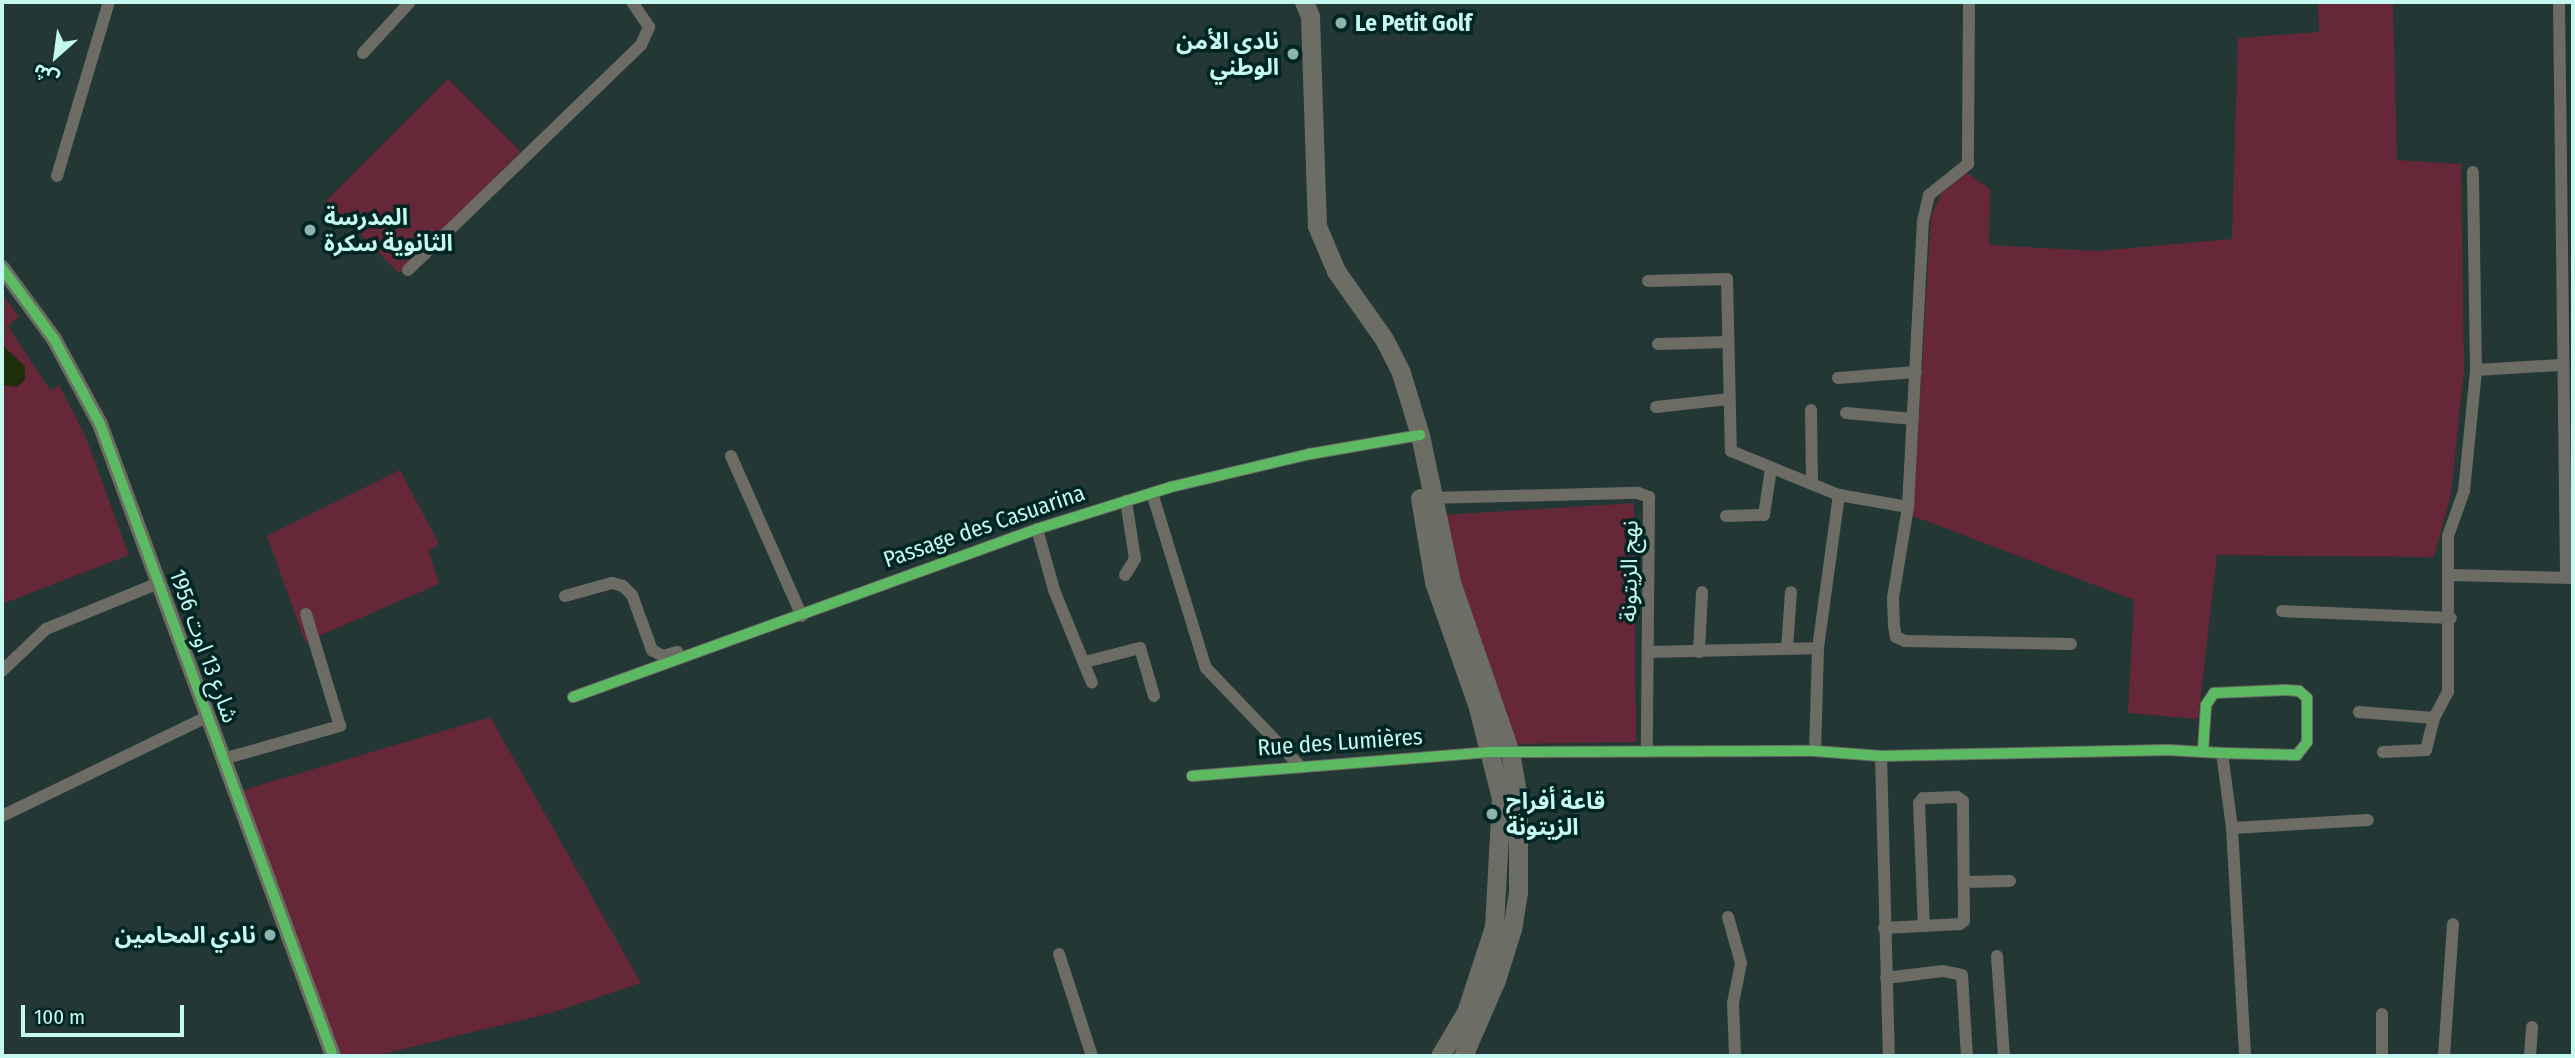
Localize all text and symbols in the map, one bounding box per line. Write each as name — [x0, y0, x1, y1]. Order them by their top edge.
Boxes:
place label: Le Petit Golf — [1355, 9, 1472, 37]
marker: Le Petit Golf — [1333, 15, 1349, 31]
north arrow — [21, 21, 91, 91]
place label: نادي الأمن الوطني — [1176, 27, 1279, 81]
marker: نادي الأمن الوطني — [1285, 46, 1301, 62]
text: ش — [29, 59, 63, 91]
place label: المدرسة الثانوية سكرة — [324, 203, 453, 257]
marker: المدرسة الثانوية سكرة — [302, 222, 318, 238]
street label: Passage des Casuarina — [880, 479, 1088, 573]
street label: نهج الزيتونة — [1614, 520, 1644, 622]
street label: شارع 13 اوت 1956 — [163, 566, 245, 726]
street label: Rue des Lumières — [1256, 722, 1424, 762]
place label: قاعة أفراح الزيتونة — [1506, 787, 1605, 841]
marker: قاعة أفراح الزيتونة — [1484, 806, 1500, 822]
place label: نادي المحامين — [115, 921, 256, 949]
marker: نادي المحامين — [262, 927, 278, 943]
scale bar — [24, 992, 187, 1036]
text: 100 m — [34, 1004, 85, 1030]

